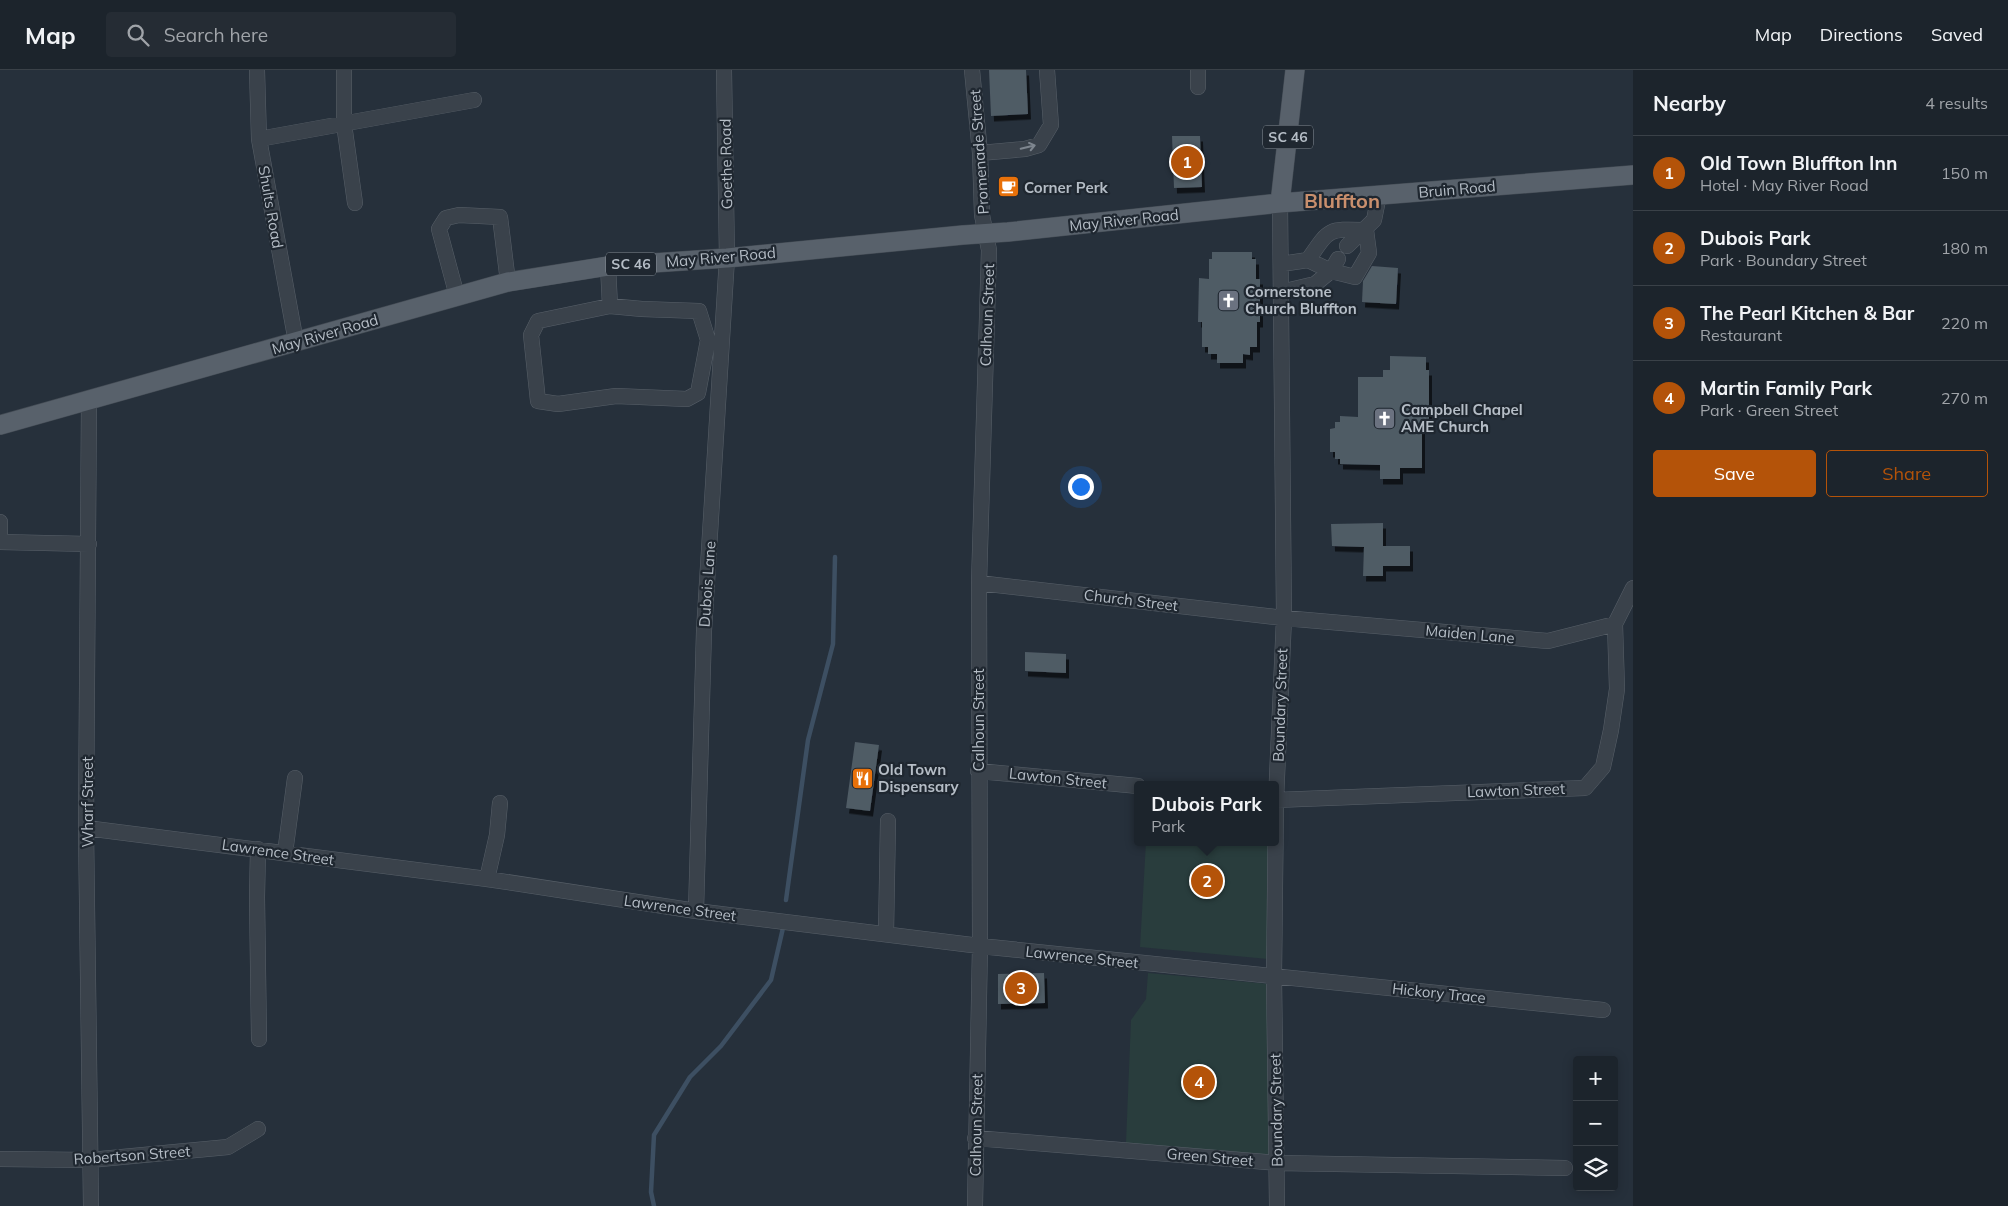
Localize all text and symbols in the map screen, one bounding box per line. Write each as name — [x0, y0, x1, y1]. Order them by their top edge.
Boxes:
search box — [106, 12, 456, 57]
text: Map — [25, 20, 76, 50]
icon: search — [124, 21, 152, 49]
text: Search here — [164, 23, 268, 47]
text: Map — [1755, 23, 1792, 46]
text: Directions — [1820, 23, 1903, 46]
text: Saved — [1931, 23, 1983, 46]
street label: Promenade Street — [965, 89, 993, 215]
text: Nearby — [1653, 90, 1726, 116]
text: 4 results — [1925, 93, 1988, 113]
street label: Goethe Road — [716, 119, 736, 209]
road number: SC 46 — [1263, 126, 1313, 148]
one-way arrow — [1020, 142, 1036, 151]
pin: 1 — [1171, 143, 1203, 181]
text: Old Town Bluffton Inn — [1700, 151, 1897, 175]
text: 1 — [1664, 163, 1674, 183]
text: 150 m — [1941, 163, 1988, 183]
street label: Shults Road — [254, 164, 288, 250]
cafe icon: Corner Perk — [996, 175, 1020, 199]
text: Hotel · May River Road — [1700, 175, 1868, 195]
street label: Bruin Road — [1418, 176, 1496, 202]
place label: Corner Perk — [1024, 178, 1109, 197]
district label: Bluffton — [1304, 188, 1380, 213]
street label: May River Road — [1068, 205, 1180, 235]
text: Dubois Park — [1700, 226, 1810, 250]
text: 2 — [1664, 238, 1674, 258]
text: 180 m — [1941, 238, 1988, 258]
street label: May River Road — [665, 243, 777, 271]
text: Park · Boundary Street — [1700, 250, 1867, 270]
road number: SC 46 — [606, 252, 656, 275]
street label: Calhoun Street — [976, 263, 998, 367]
place label: Cornerstone Church Bluffton — [1245, 282, 1357, 318]
church icon: Cornerstone Church Bluffton — [1217, 288, 1241, 312]
text: The Pearl Kitchen & Bar — [1700, 301, 1914, 325]
street label: May River Road — [270, 310, 380, 358]
text: 3 — [1664, 313, 1674, 333]
text: 220 m — [1941, 313, 1988, 333]
text: Restaurant — [1700, 325, 1782, 345]
text: Martin Family Park — [1700, 376, 1872, 400]
text: 4 — [1664, 388, 1674, 408]
text: 270 m — [1941, 388, 1988, 408]
place label: Campbell Chapel AME Church — [1401, 400, 1523, 436]
text: Park · Green Street — [1700, 400, 1838, 420]
church icon: Campbell Chapel AME Church — [1373, 406, 1397, 430]
button: Save — [1653, 450, 1816, 497]
button: Share — [1826, 450, 1988, 497]
your location — [1068, 474, 1094, 500]
street label: Dubois Lane — [695, 540, 719, 628]
street label: Church Street — [1083, 585, 1179, 615]
street label: Maiden Lane — [1425, 621, 1515, 647]
street label: Boundary Street — [1269, 648, 1291, 762]
street label: Calhoun Street — [969, 669, 988, 771]
street label: Wharf Street — [78, 757, 97, 847]
place label: Old Town Dispensary — [878, 760, 960, 796]
street label: Lawton Street — [1008, 763, 1108, 793]
restaurant icon: Old Town Dispensary — [850, 766, 874, 790]
street label: Lawton Street — [1467, 779, 1565, 801]
popup — [1134, 781, 1279, 846]
text: Dubois Park — [1151, 792, 1262, 816]
text: Park — [1151, 816, 1185, 836]
street label: Lawrence Street — [221, 835, 335, 869]
pin: 2 — [1191, 862, 1223, 900]
street label: Lawrence Street — [623, 891, 737, 925]
street label: Lawrence Street — [1025, 942, 1139, 972]
pin: 3 — [1005, 969, 1037, 1007]
street label: Hickory Trace — [1391, 979, 1487, 1007]
street label: Boundary Street — [1266, 1053, 1286, 1167]
map controls — [1573, 1056, 1618, 1191]
button: + — [1573, 1056, 1618, 1101]
pin: 4 — [1183, 1063, 1215, 1101]
street label: Calhoun Street — [966, 1073, 986, 1177]
button: − — [1573, 1101, 1618, 1146]
street label: Robertson Street — [73, 1141, 191, 1169]
street label: Green Street — [1166, 1144, 1254, 1170]
button: layers — [1573, 1146, 1618, 1191]

